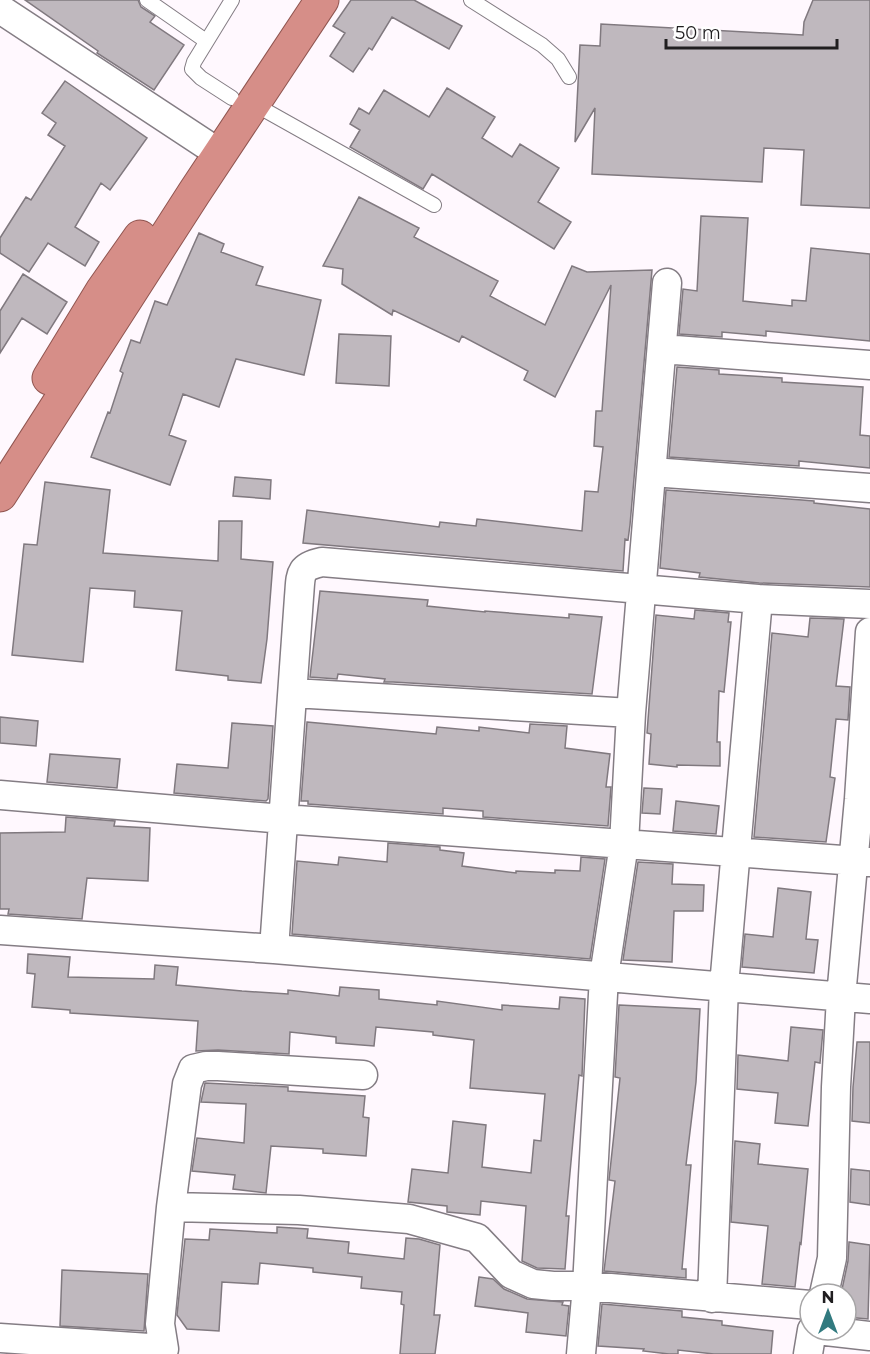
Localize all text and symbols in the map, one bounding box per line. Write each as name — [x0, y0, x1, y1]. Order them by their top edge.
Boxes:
scale bar — [666, 12, 837, 50]
text: 50 m — [675, 22, 721, 44]
north arrow — [798, 1282, 858, 1342]
text: N — [822, 1288, 834, 1307]

